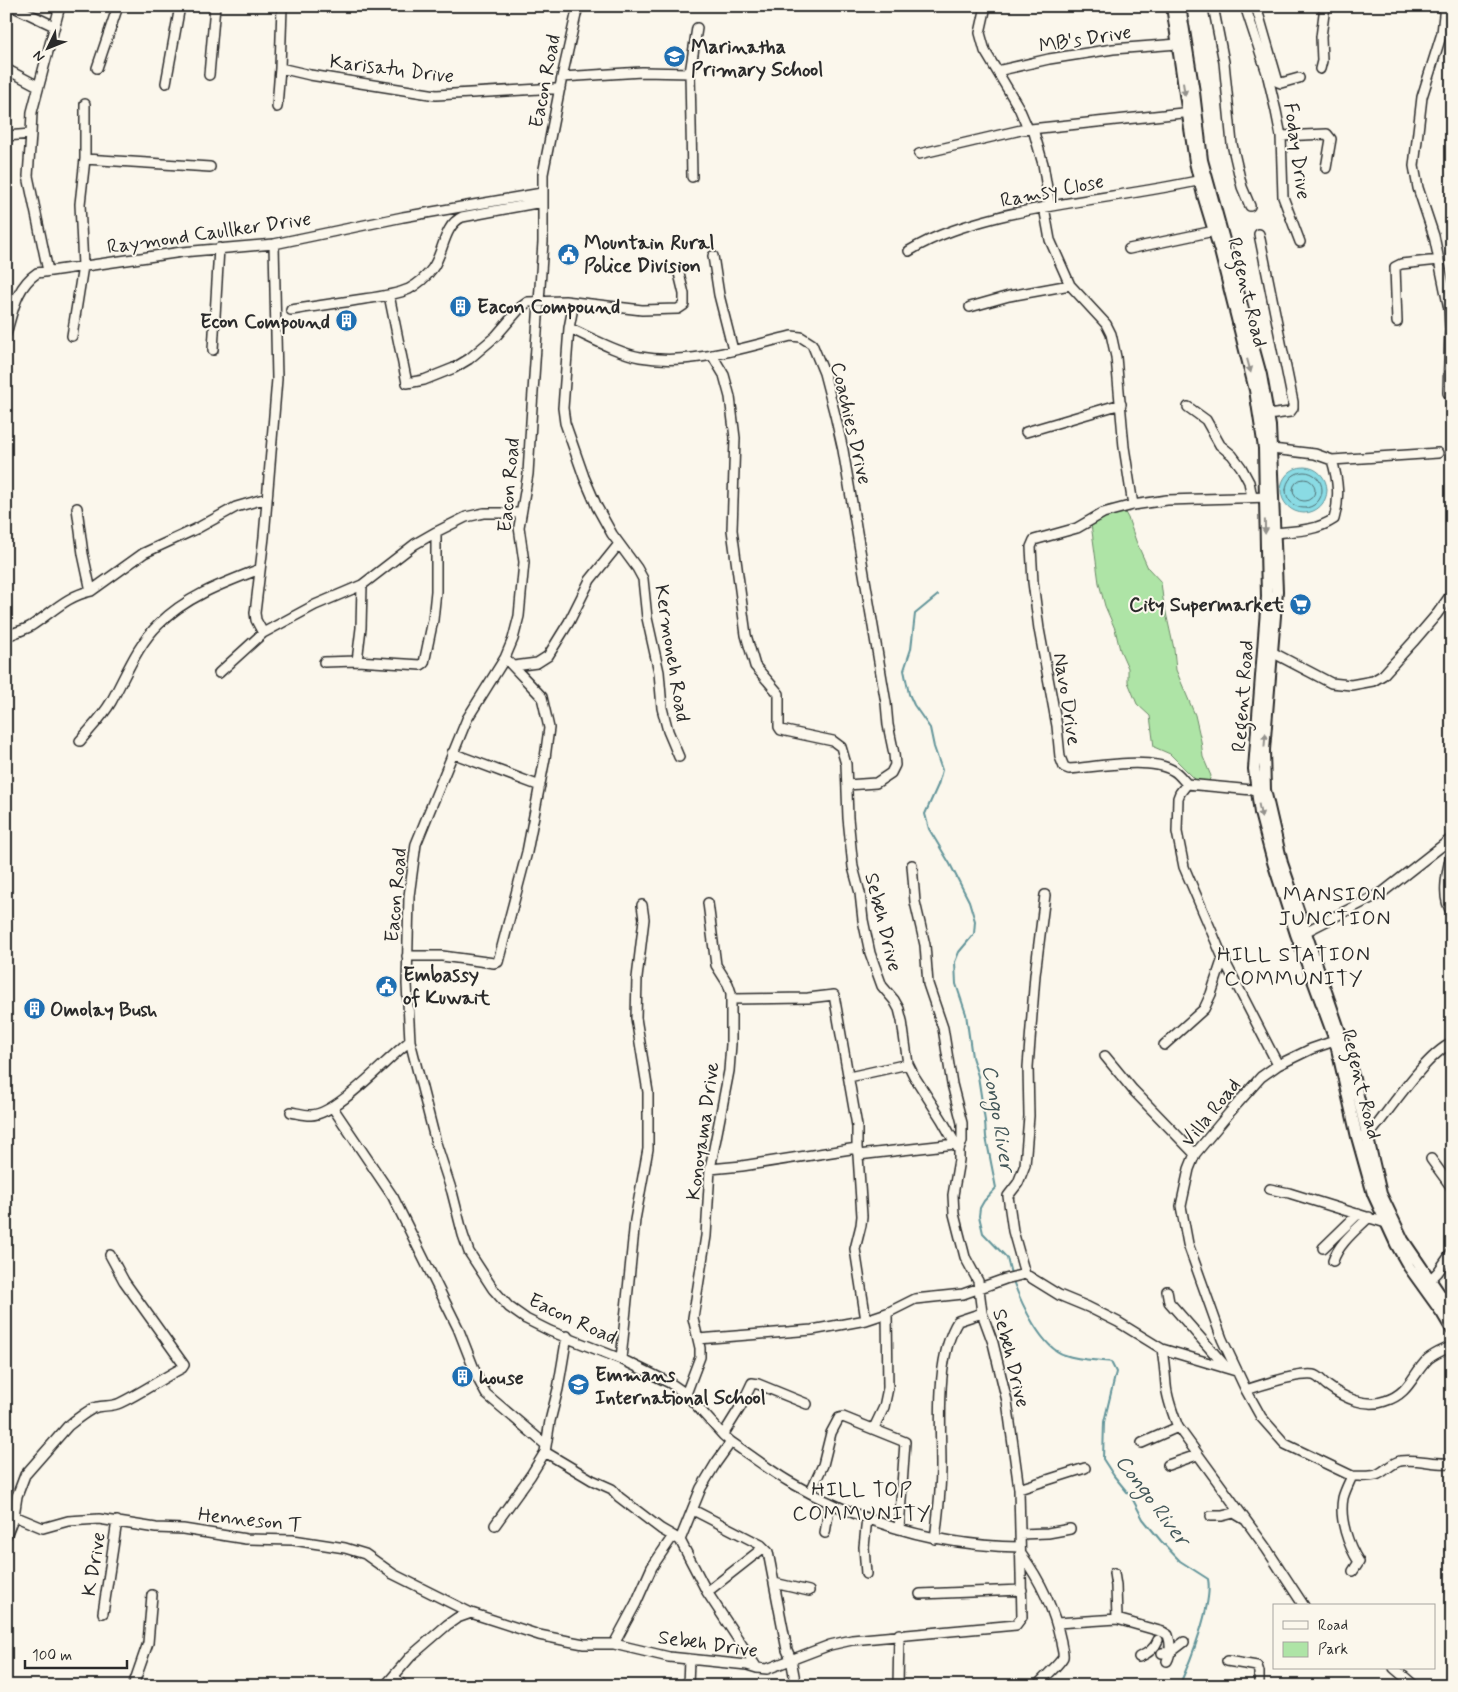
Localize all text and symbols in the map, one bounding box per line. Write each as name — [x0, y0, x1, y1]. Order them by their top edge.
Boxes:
street label: MB's Drive — [1037, 19, 1133, 60]
north arrow — [22, 22, 72, 72]
street label: Eacon Road — [523, 32, 568, 130]
place label: Marinatha Primary School — [691, 34, 823, 84]
school or university icon: Marinatha Primary School — [663, 45, 687, 69]
text: N — [29, 47, 49, 66]
street label: Karisatu Drive — [328, 48, 456, 91]
one-way arrow — [1180, 81, 1188, 97]
street label: Foday Drive — [1276, 101, 1317, 201]
street label: Ramsy Close — [998, 168, 1106, 215]
street label: Raymond Caullker Drive — [105, 206, 313, 261]
place label: Mountain Rural Police Division — [584, 230, 714, 280]
street label: Regent Road — [1218, 235, 1273, 351]
public building icon: Mountain Rural Police Division — [556, 242, 580, 266]
building icon: Eacon Compound — [449, 294, 473, 318]
place label: Eacon Compound — [477, 294, 620, 321]
place label: Econ Compound — [200, 309, 330, 336]
building icon: Econ Compound — [334, 309, 358, 333]
street label: Coachies Drive — [823, 359, 878, 487]
one-way arrow — [1245, 359, 1253, 374]
street label: Eacon Road — [492, 437, 527, 533]
one-way arrow — [1262, 519, 1270, 535]
street label: Kermoneh Road — [647, 583, 696, 724]
place label: City Supermarket — [1129, 592, 1285, 619]
supermarket icon: City Supermarket — [1288, 592, 1312, 616]
street label: Regent Road — [1226, 639, 1263, 753]
street label: Navo Drive — [1046, 651, 1087, 748]
one-way arrow — [1261, 732, 1269, 748]
one-way arrow — [1256, 804, 1264, 820]
street label: Eacon Road — [379, 847, 414, 943]
street label: Sebeh Drive — [857, 870, 908, 974]
district label: MANSION JUNCTION — [1278, 881, 1392, 933]
district label: HILL STATION COMMUNITY — [1217, 941, 1371, 993]
place label: Embassy of Kuwait — [403, 962, 491, 1012]
public building icon: Embassy of Kuwait — [375, 974, 399, 998]
building icon: Omolay Bush — [22, 997, 46, 1021]
place label: Omolay Bush — [50, 997, 158, 1024]
street label: Regent Road — [1332, 1027, 1387, 1143]
street label: Konoyama Drive — [680, 1060, 727, 1202]
water label: Congo River — [973, 1063, 1022, 1177]
street label: Villa Road — [1175, 1073, 1247, 1153]
street label: Eacon Road — [524, 1287, 621, 1352]
street label: Sebeh Drive — [985, 1306, 1036, 1410]
place label: Emmans International School — [595, 1362, 766, 1412]
building icon: house — [451, 1365, 475, 1389]
place label: house — [479, 1365, 524, 1392]
school or university icon: Emmans International School — [567, 1373, 591, 1397]
water label: Congo River — [1107, 1449, 1198, 1556]
district label: HILL TOP COMMUNITY — [792, 1476, 932, 1528]
street label: Henneson T — [197, 1502, 303, 1539]
street label: K Drive — [76, 1530, 113, 1598]
legend — [1273, 1604, 1436, 1670]
text: Road — [1318, 1616, 1348, 1636]
street label: Sebeh Drive — [656, 1624, 760, 1665]
scale bar — [25, 1637, 128, 1669]
text: Park — [1318, 1640, 1348, 1660]
text: 100 m — [32, 1646, 72, 1666]

